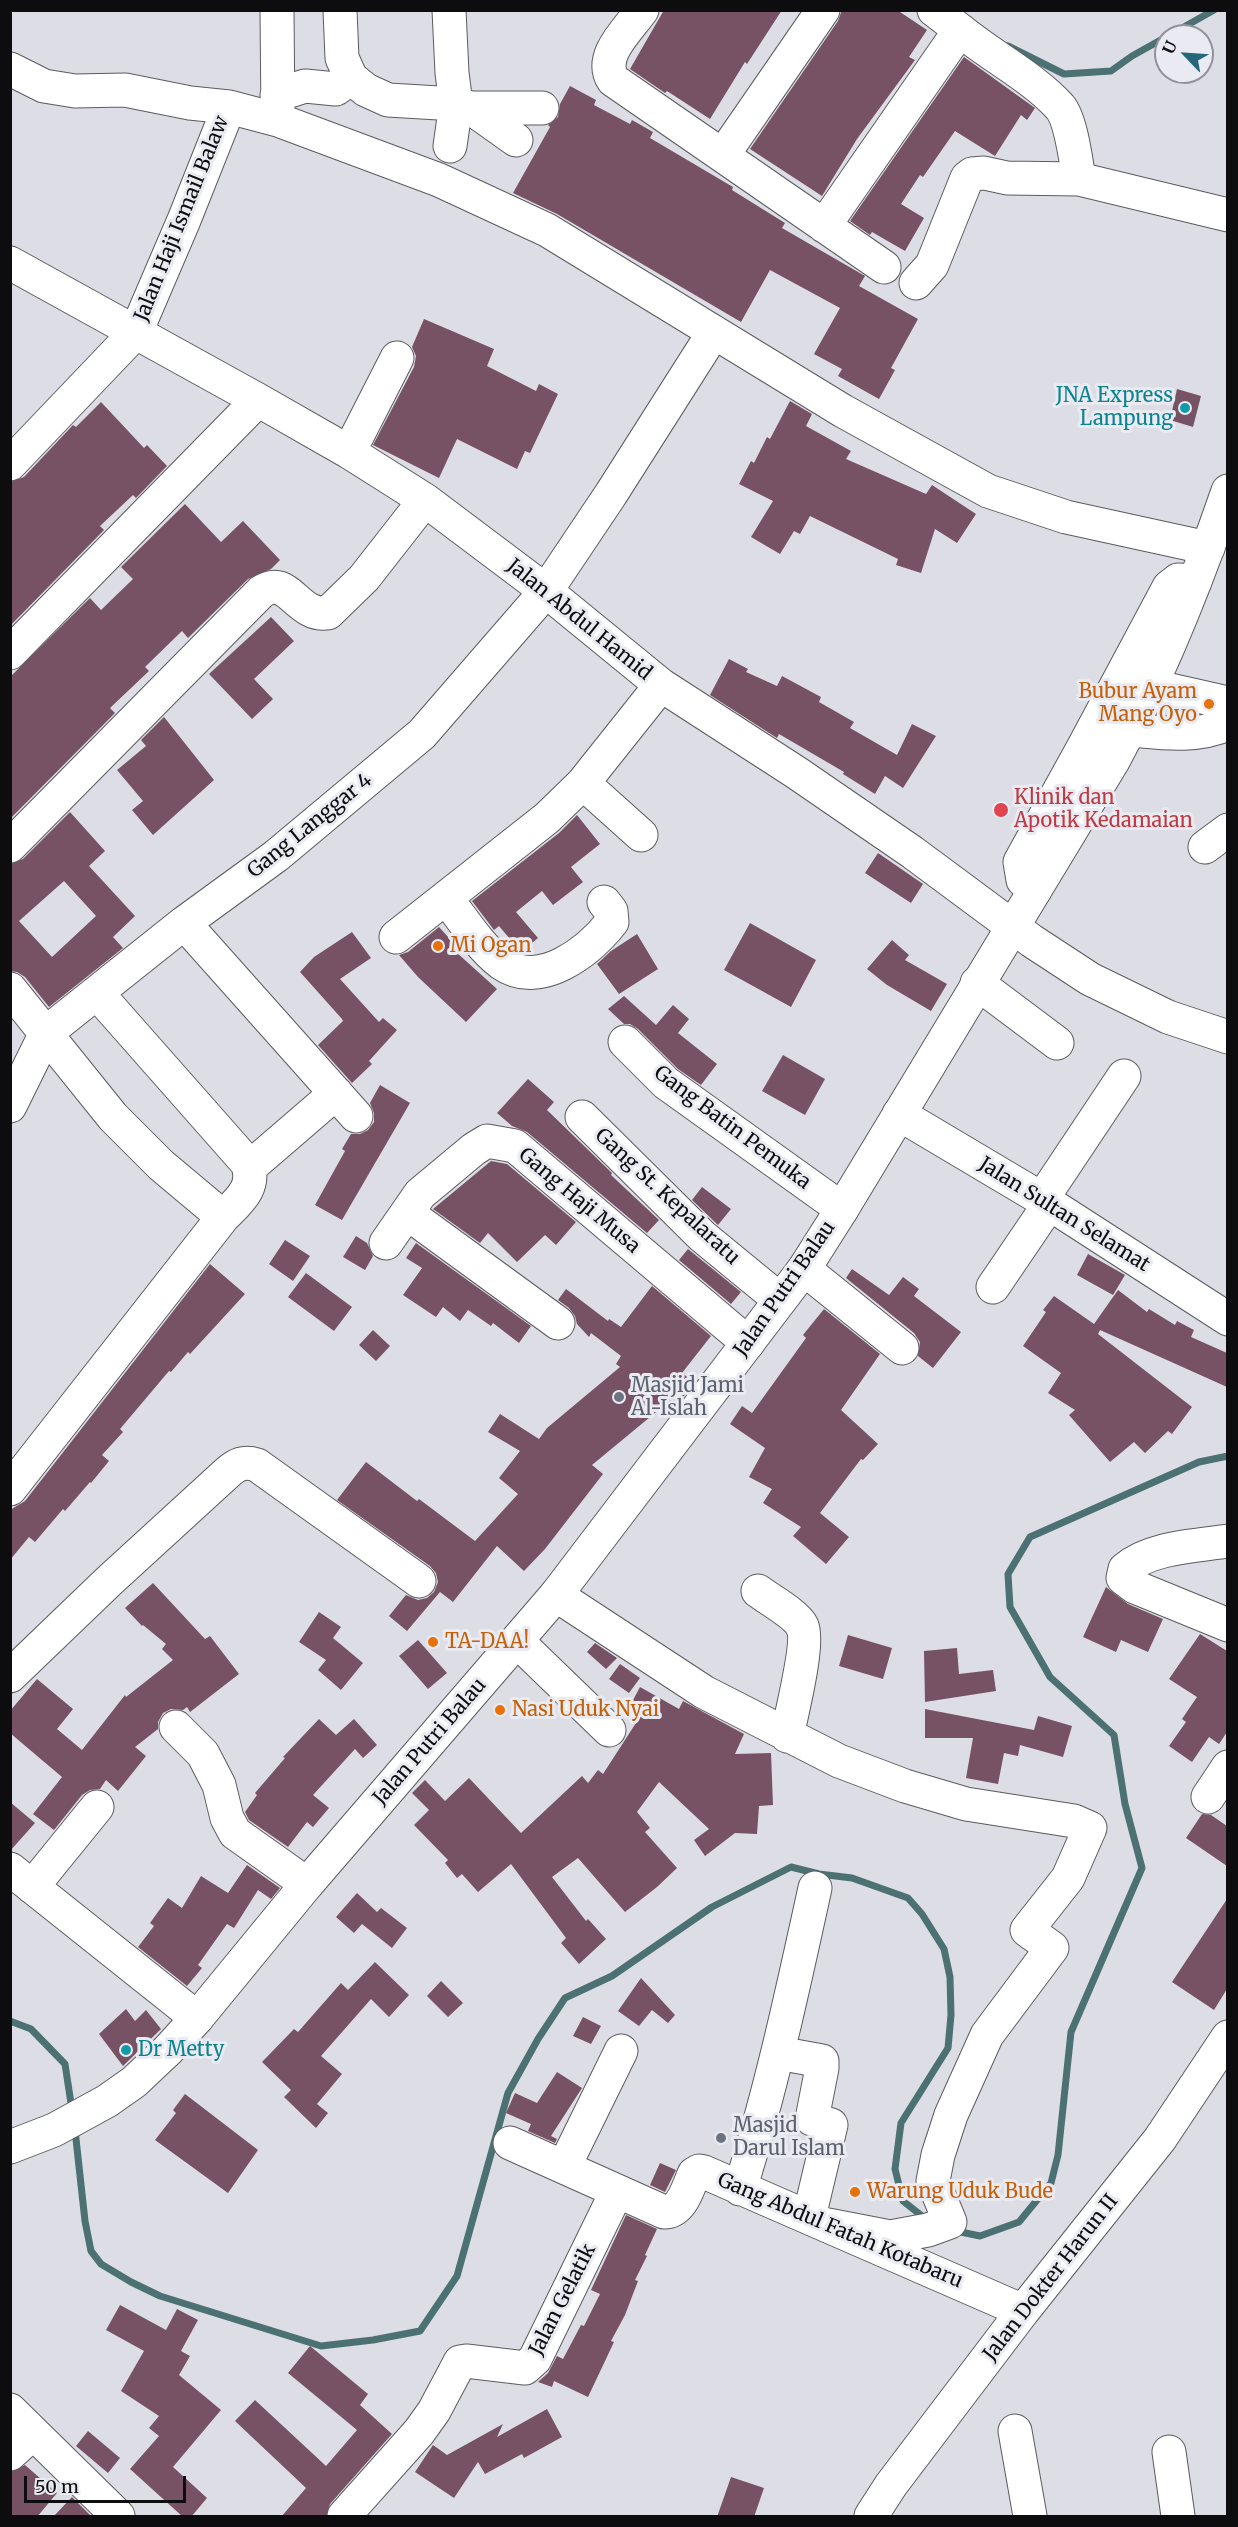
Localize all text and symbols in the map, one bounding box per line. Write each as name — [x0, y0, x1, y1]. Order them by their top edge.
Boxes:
north arrow — [1154, 24, 1214, 84]
text: U — [1158, 38, 1181, 57]
street label: Jalan Haji Ismail Balaw — [130, 113, 234, 325]
place label: JNA Express Lampung — [1056, 384, 1173, 431]
marker: JNA Express Lampung — [1178, 401, 1192, 415]
street label: Jalan Abdul Hamid — [502, 554, 656, 686]
place label: Bubur Ayam Mang Oyo — [1078, 680, 1197, 727]
marker: Bubur Ayam Mang Oyo — [1202, 697, 1216, 711]
street label: Gang Langgar 4 — [243, 769, 377, 883]
place label: Klinik dan Apotik Kedamaian — [1014, 786, 1193, 833]
marker: Klinik dan Apotik Kedamaian — [992, 801, 1010, 819]
place label: Mi Ogan — [450, 934, 532, 958]
marker: Mi Ogan — [431, 939, 445, 953]
street label: Gang Batin Pemuka — [649, 1061, 815, 1195]
street label: Gang St. Kepalaratu — [590, 1124, 744, 1270]
street label: Gang Haji Musa — [513, 1143, 645, 1259]
street label: Jalan Sultan Selamat — [974, 1153, 1154, 1277]
street label: Jalan Putri Balau — [729, 1217, 841, 1361]
place label: Masjid Jami Al-Islah — [631, 1374, 744, 1421]
marker: Masjid Jami Al-Islah — [612, 1390, 626, 1404]
place label: TA-DAA! — [445, 1630, 529, 1654]
marker: TA-DAA! — [426, 1635, 440, 1649]
street label: Jalan Putri Balau — [368, 1674, 492, 1810]
place label: Nasi Uduk Nyai — [512, 1698, 659, 1722]
marker: Nasi Uduk Nyai — [493, 1703, 507, 1717]
place label: Dr Metty — [138, 2038, 224, 2062]
marker: Dr Metty — [119, 2043, 133, 2057]
place label: Masjid Darul Islam — [733, 2114, 845, 2161]
marker: Masjid Darul Islam — [714, 2131, 728, 2145]
street label: Gang Abdul Fatah Kotabaru — [714, 2168, 966, 2294]
place label: Warung Uduk Bude — [867, 2180, 1053, 2204]
marker: Warung Uduk Bude — [848, 2185, 862, 2199]
street label: Jalan Dokter Harun II — [979, 2190, 1123, 2366]
street label: Jalan Gelatik — [525, 2240, 601, 2360]
scale bar — [27, 2464, 189, 2502]
text: 50 m — [35, 2475, 79, 2498]

